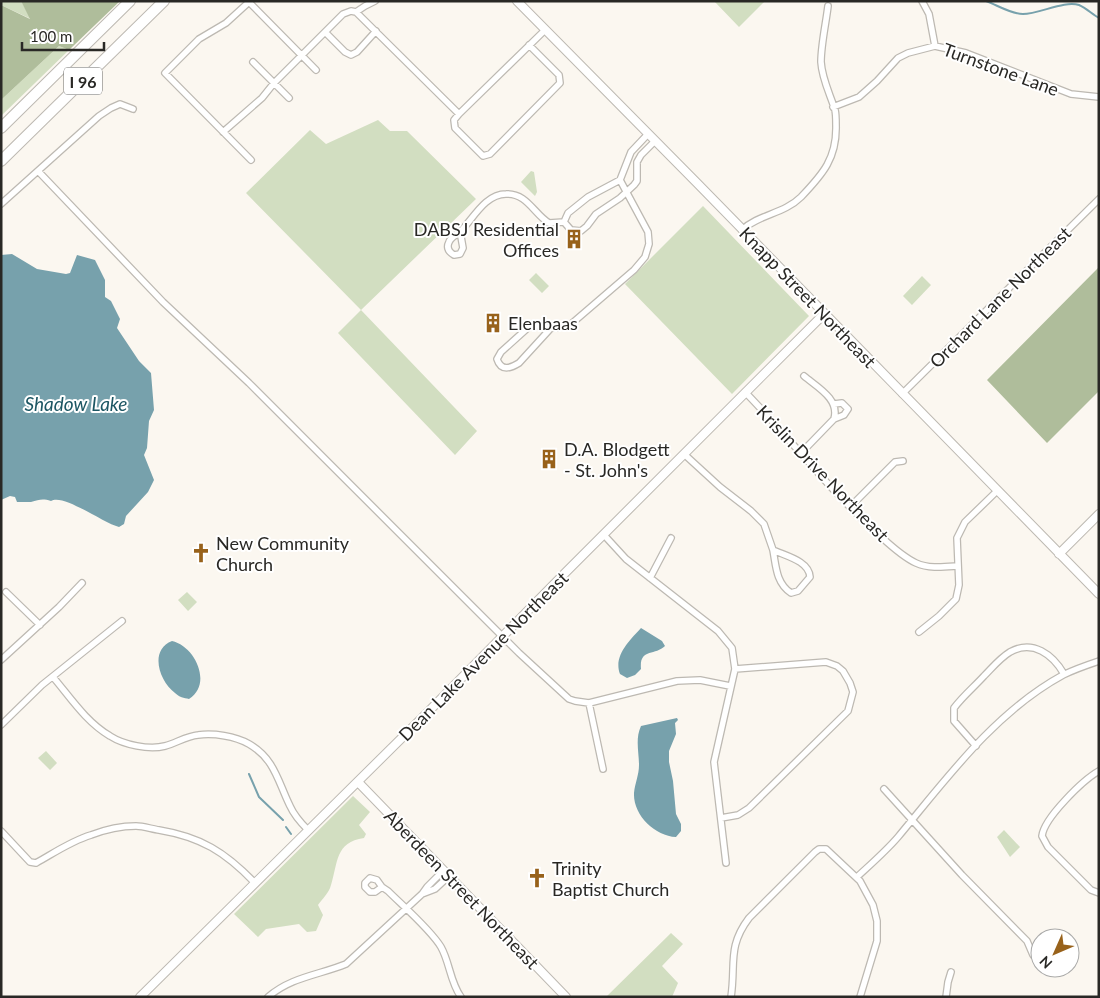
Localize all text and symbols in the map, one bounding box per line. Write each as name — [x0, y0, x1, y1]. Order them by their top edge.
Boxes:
scale bar — [22, 20, 105, 52]
text: 100 m — [30, 27, 72, 45]
street label: Turnstone Lane — [940, 38, 1062, 100]
road number: I 96 — [64, 68, 102, 94]
place label: DABSJ Residential Offices — [414, 218, 559, 261]
street label: Orchard Lane Northeast — [925, 221, 1076, 372]
street label: Knapp Street Northeast — [735, 222, 881, 372]
building icon: DABSJ Residential Offices — [563, 228, 585, 250]
building icon: Elenbaas — [482, 312, 504, 334]
place label: Elenbaas — [508, 312, 578, 334]
water label: Shadow Lake — [25, 392, 127, 415]
street label: Krislin Drive Northeast — [752, 400, 894, 546]
place label: D.A. Blodgett - St. John's — [564, 438, 670, 481]
building icon: D.A. Blodgett - St. John's — [538, 448, 560, 470]
place label: New Community Church — [216, 532, 350, 575]
church icon: New Community Church — [190, 542, 212, 564]
street label: Dean Lake Avenue Northeast — [394, 566, 573, 745]
street label: Aberdeen Street Northeast — [380, 805, 544, 974]
place label: Trinity Baptist Church — [552, 857, 669, 900]
church icon: Trinity Baptist Church — [526, 867, 548, 889]
north arrow — [1030, 928, 1080, 978]
text: N — [1036, 953, 1055, 972]

